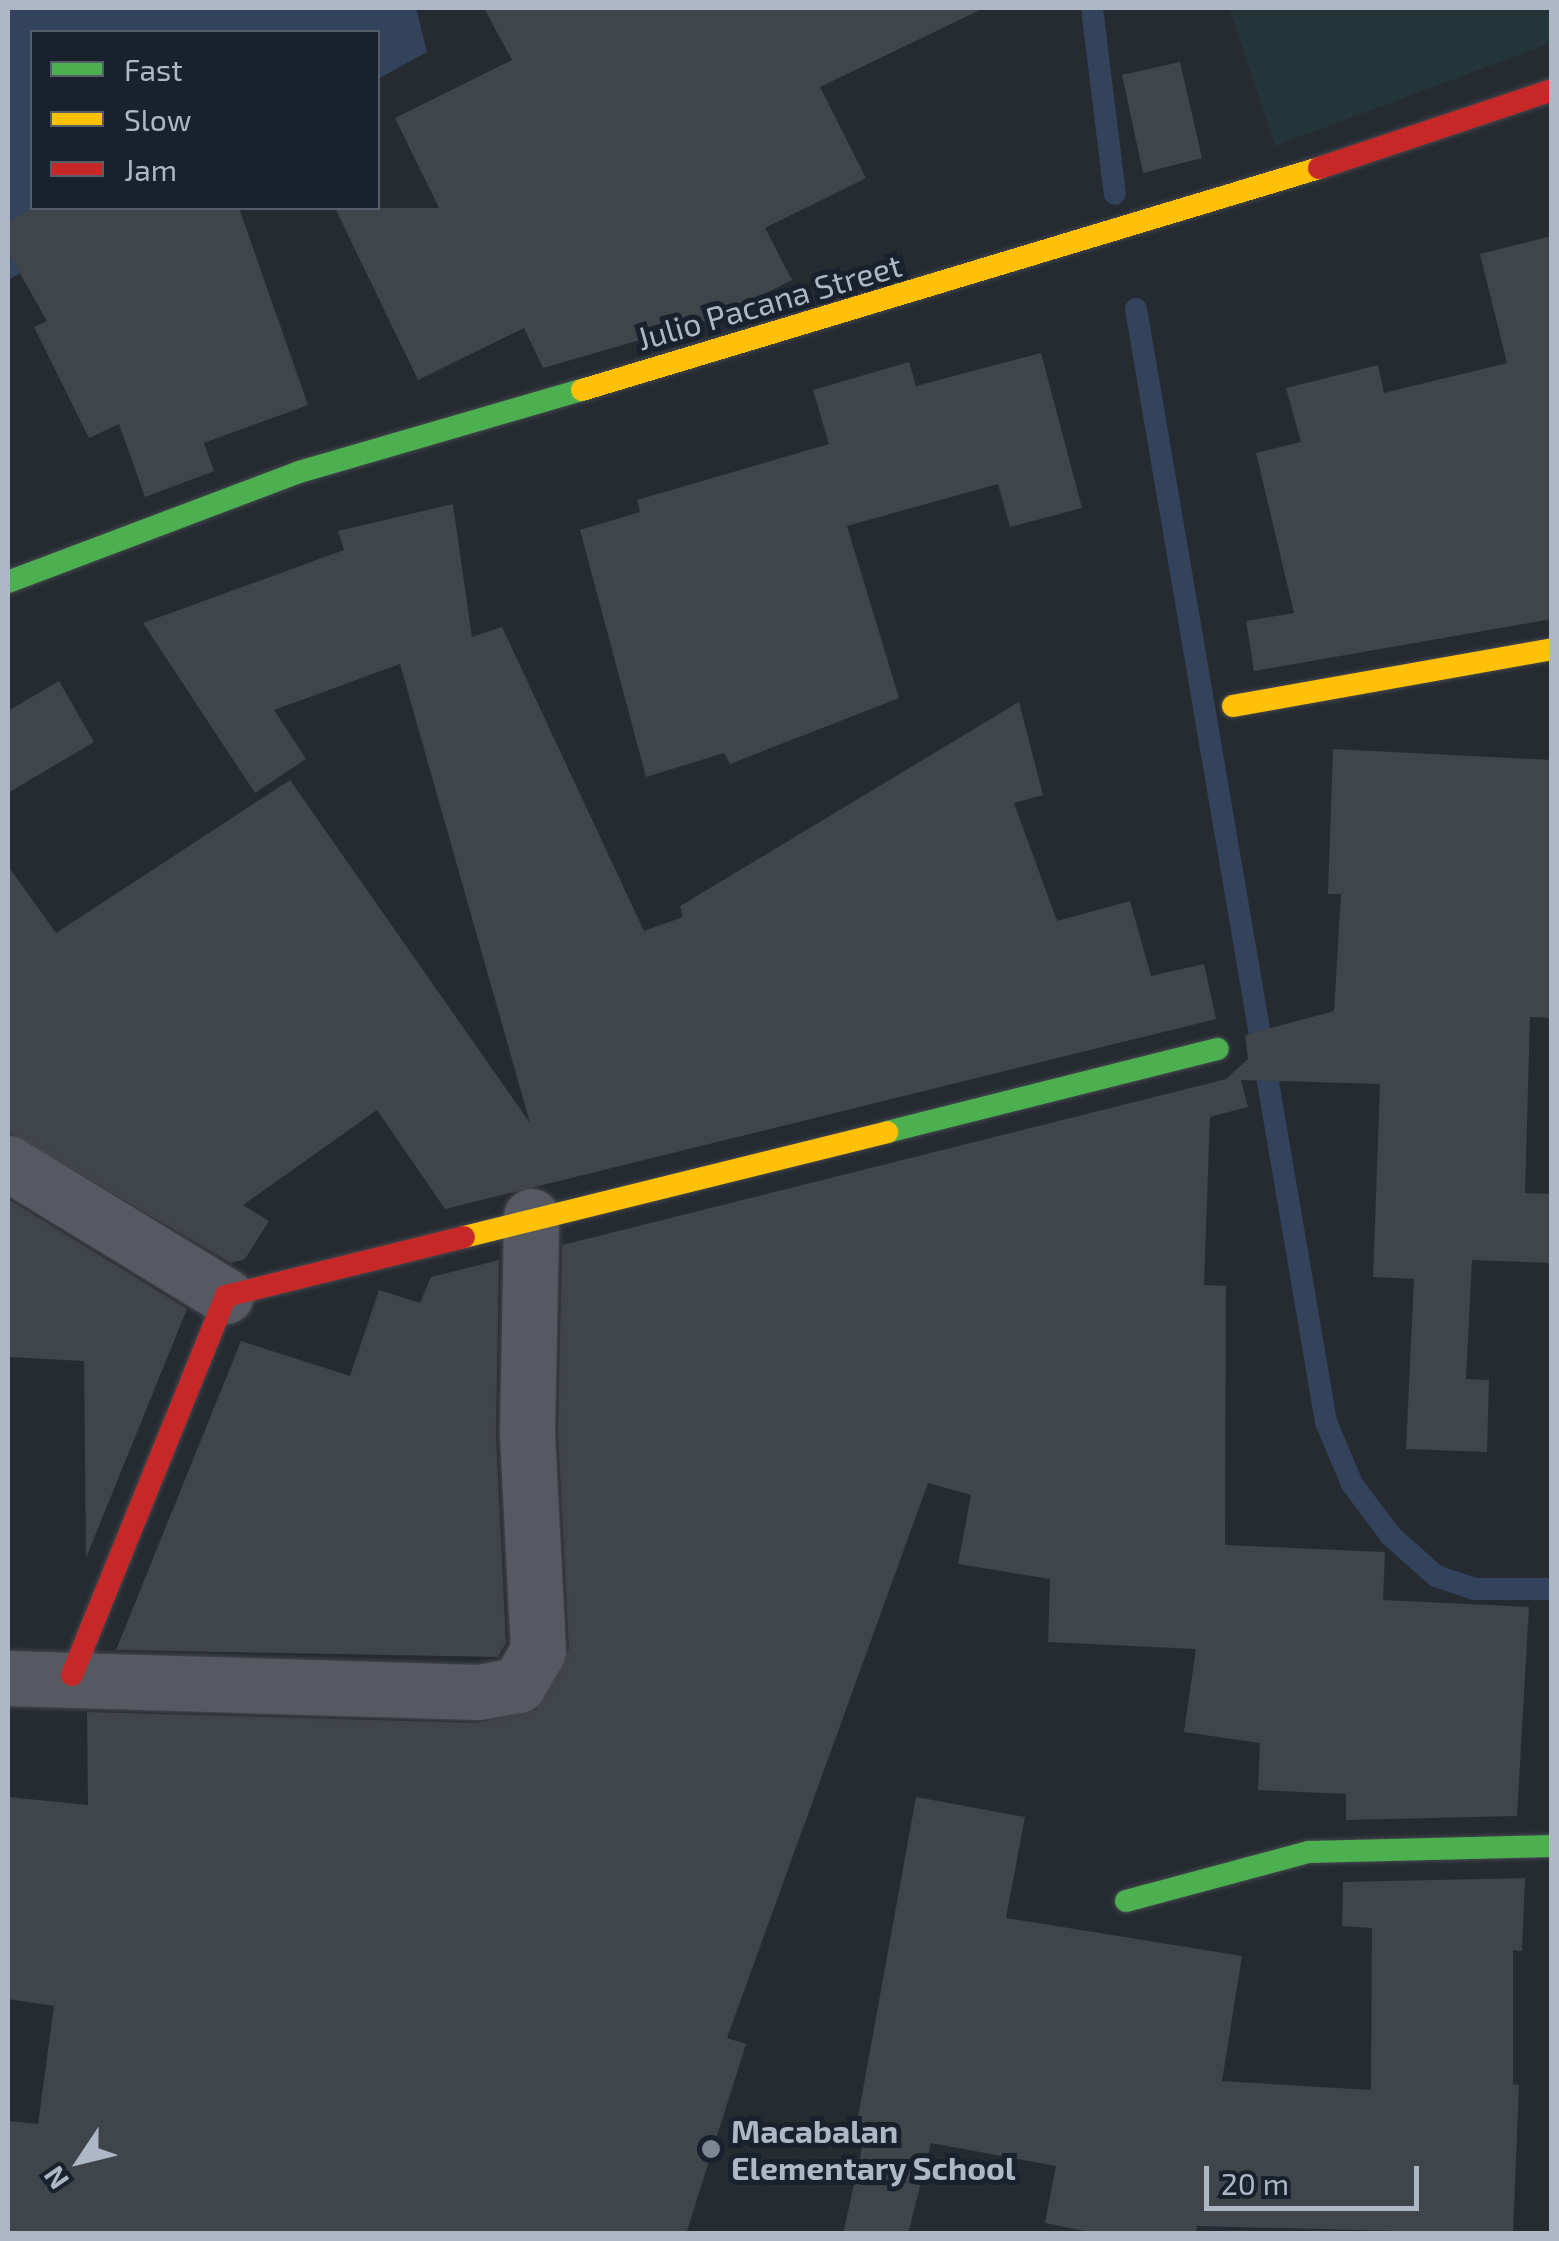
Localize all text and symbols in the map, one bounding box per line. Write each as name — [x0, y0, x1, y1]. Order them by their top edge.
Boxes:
legend — [30, 30, 380, 210]
text: Fast — [124, 51, 183, 87]
text: Slow — [124, 101, 191, 137]
text: Jam — [124, 151, 177, 187]
street label: Julio Pacana Street — [632, 245, 906, 357]
north arrow — [30, 2111, 130, 2211]
place label: Macabalan Elementary School — [731, 2112, 1016, 2187]
marker: Macabalan Elementary School — [700, 2138, 722, 2160]
scale bar — [1209, 2146, 1424, 2208]
text: N — [36, 2160, 75, 2196]
text: 20 m — [1221, 2165, 1289, 2201]

